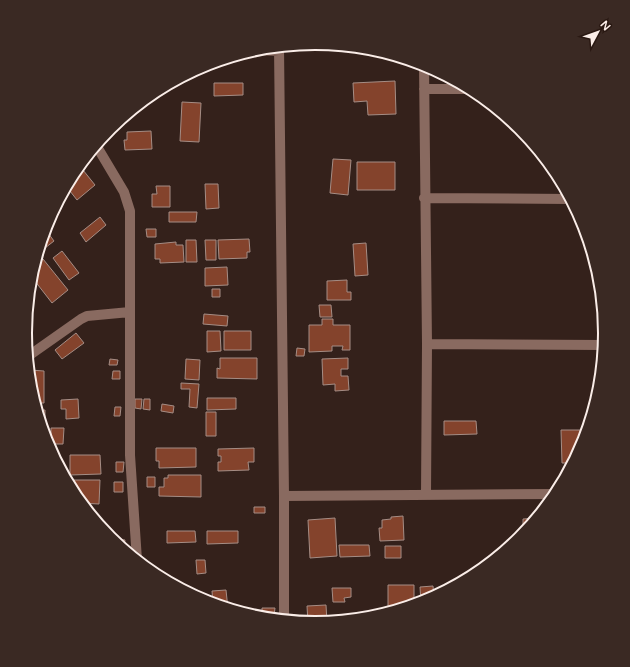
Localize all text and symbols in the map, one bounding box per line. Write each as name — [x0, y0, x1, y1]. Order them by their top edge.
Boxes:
north arrow — [578, 12, 618, 52]
text: N — [597, 18, 613, 33]

